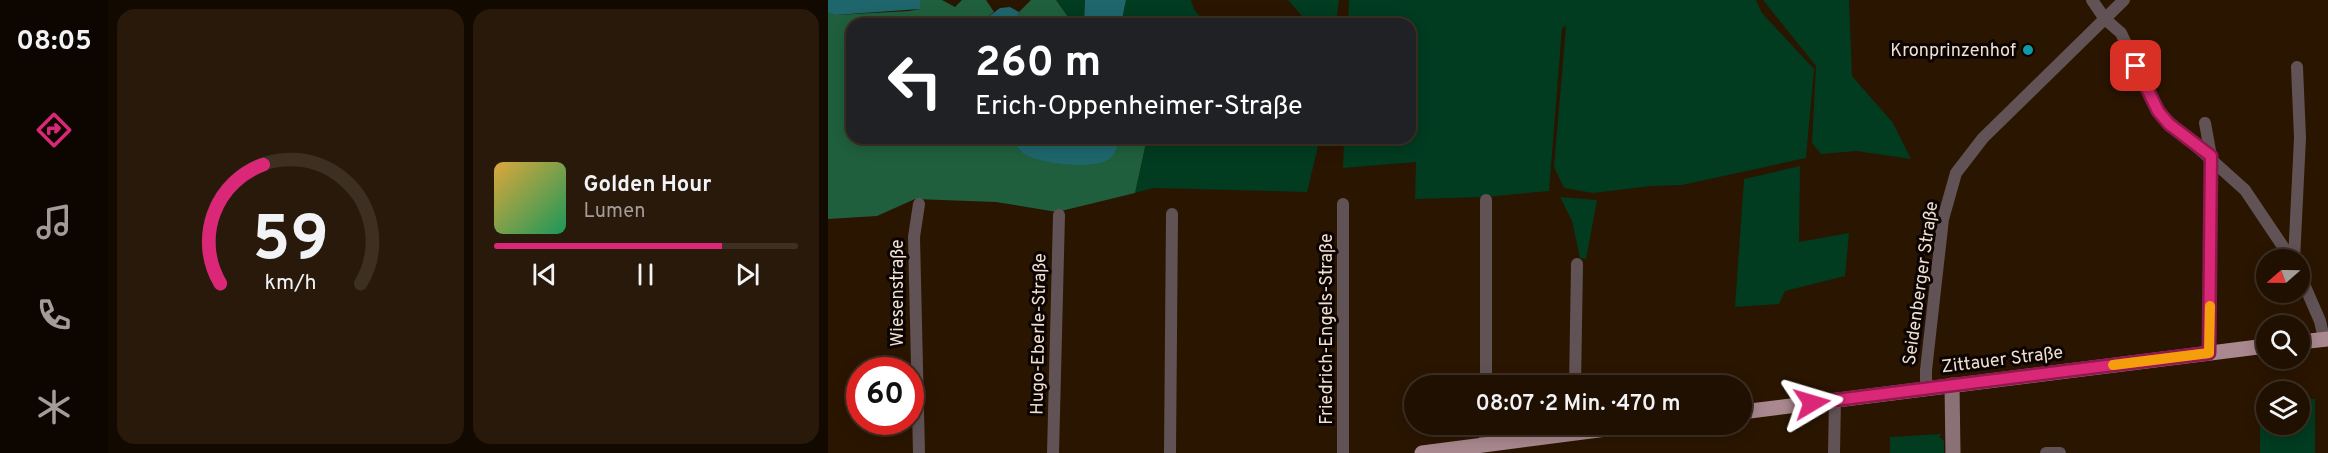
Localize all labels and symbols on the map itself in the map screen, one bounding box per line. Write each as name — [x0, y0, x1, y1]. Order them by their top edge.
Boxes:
place label: Kronprinzenhof — [1890, 40, 2016, 63]
pin — [2110, 40, 2161, 91]
marker: Kronprinzenhof — [2021, 43, 2035, 57]
street label: Seidenberger Straße — [1899, 200, 1944, 367]
street label: Friedrich-Engels-Straße — [1316, 233, 1339, 425]
street label: Wiesenstraße — [887, 239, 910, 347]
north arrow — [2256, 249, 2310, 303]
street label: Hugo-Eberle-Straße — [1027, 253, 1052, 415]
street label: Zittauer Straße — [1940, 342, 2064, 379]
speed limit sign: 60 — [846, 357, 924, 435]
position arrow — [1780, 371, 1844, 435]

